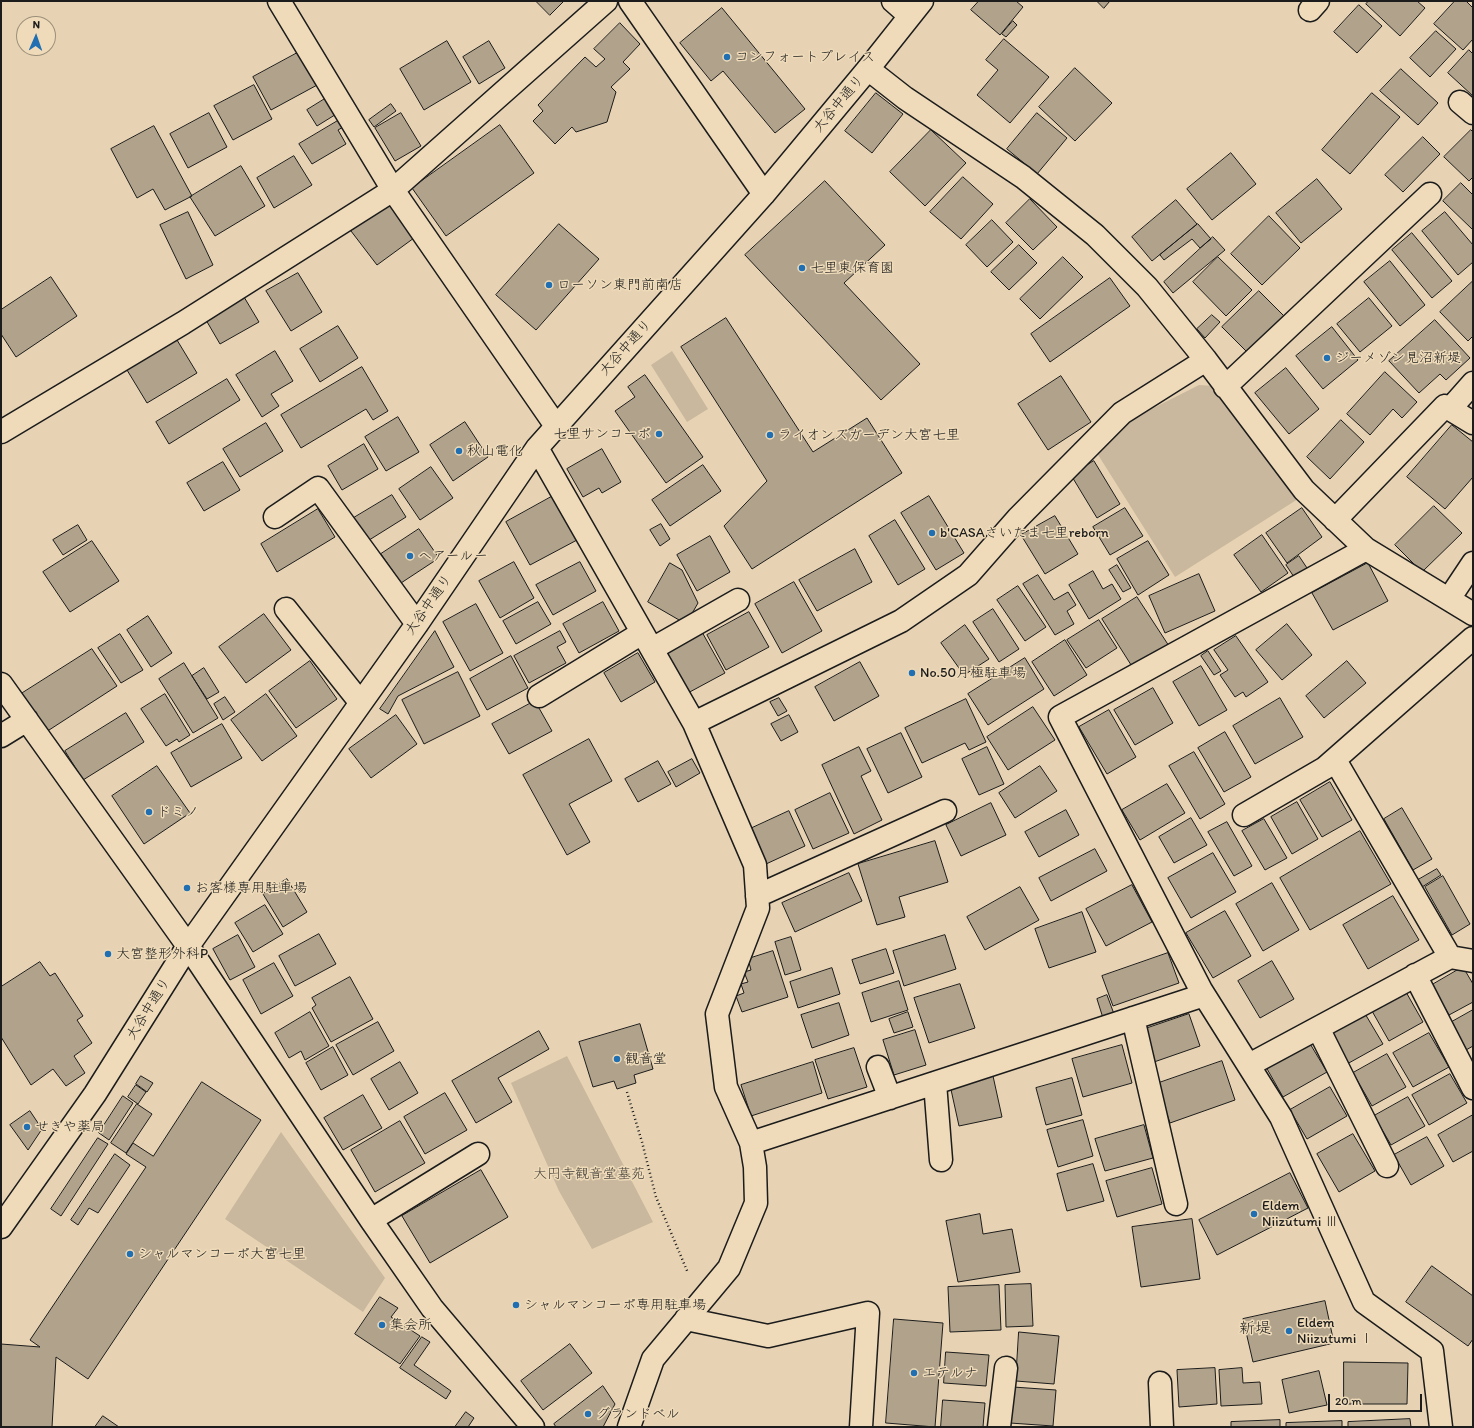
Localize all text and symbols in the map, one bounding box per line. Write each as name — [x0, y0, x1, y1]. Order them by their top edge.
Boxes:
north arrow — [16, 16, 56, 56]
text: N — [32, 18, 40, 31]
place label: コンフォートプレイス — [735, 49, 875, 65]
marker: コンフォートプレイス — [722, 52, 732, 62]
street label: 大谷中通り — [810, 72, 868, 136]
place label: 七里東保育園 — [810, 260, 894, 276]
marker: 七里東保育園 — [797, 263, 807, 273]
place label: ローソン東門前南店 — [557, 277, 683, 293]
marker: ローソン東門前南店 — [544, 280, 554, 290]
street label: 大谷中通り — [596, 316, 656, 380]
place label: ジーメゾン見沼新堤 — [1335, 350, 1461, 366]
marker: ジーメゾン見沼新堤 — [1322, 353, 1332, 363]
place label: 七里サンコーポ — [553, 426, 651, 442]
place label: ライオンズガーデン大宮七里 — [778, 427, 960, 443]
marker: 七里サンコーポ — [654, 429, 664, 439]
marker: ライオンズガーデン大宮七里 — [765, 430, 775, 440]
place label: 秋山電化 — [467, 443, 523, 459]
marker: 秋山電化 — [454, 446, 464, 456]
place label: b'CASAさいたま七里reborn — [940, 525, 1109, 541]
marker: b'CASAさいたま七里reborn — [927, 528, 937, 538]
place label: ヘアールー — [418, 548, 488, 564]
marker: ヘアールー — [405, 551, 415, 561]
street label: 大谷中通り — [402, 572, 456, 638]
place label: No.50月極駐車場 — [920, 665, 1026, 681]
marker: No.50月極駐車場 — [907, 668, 917, 678]
place label: ドミノ — [157, 804, 199, 820]
marker: ドミノ — [144, 807, 154, 817]
place label: お客様専用駐車場 — [195, 880, 307, 896]
marker: お客様専用駐車場 — [182, 883, 192, 893]
place label: 大宮整形外科P — [116, 946, 208, 962]
marker: 大宮整形外科P — [103, 949, 113, 959]
street label: 大谷中通り — [123, 975, 175, 1043]
place label: 観音堂 — [625, 1051, 667, 1067]
marker: 観音堂 — [612, 1054, 622, 1064]
place label: せきや薬局 — [35, 1119, 105, 1135]
marker: せきや薬局 — [22, 1122, 32, 1132]
park label: 大円寺観音堂墓苑 — [533, 1166, 645, 1182]
place label: Eldem Niizutumi Ⅲ — [1262, 1198, 1338, 1230]
marker: Eldem Niizutumi Ⅲ — [1249, 1209, 1259, 1219]
place label: シャルマンコーポ大宮七里 — [138, 1246, 306, 1262]
marker: シャルマンコーポ大宮七里 — [125, 1249, 135, 1259]
place label: シャルマンコーポ専用駐車場 — [524, 1297, 706, 1313]
marker: シャルマンコーポ専用駐車場 — [511, 1300, 521, 1310]
place label: Eldem Niizutumi Ⅰ — [1297, 1315, 1373, 1348]
place label: 集会所 — [390, 1317, 432, 1333]
district label: 新堤 — [1239, 1319, 1271, 1339]
marker: 集会所 — [377, 1320, 387, 1330]
marker: Eldem Niizutumi Ⅰ — [1284, 1326, 1294, 1336]
place label: エテルナ — [922, 1365, 978, 1381]
marker: エテルナ — [909, 1368, 919, 1378]
scale bar — [1330, 1386, 1424, 1412]
text: 20 m — [1335, 1394, 1362, 1408]
place label: グランドベル — [596, 1406, 680, 1422]
marker: グランドベル — [583, 1409, 593, 1419]

